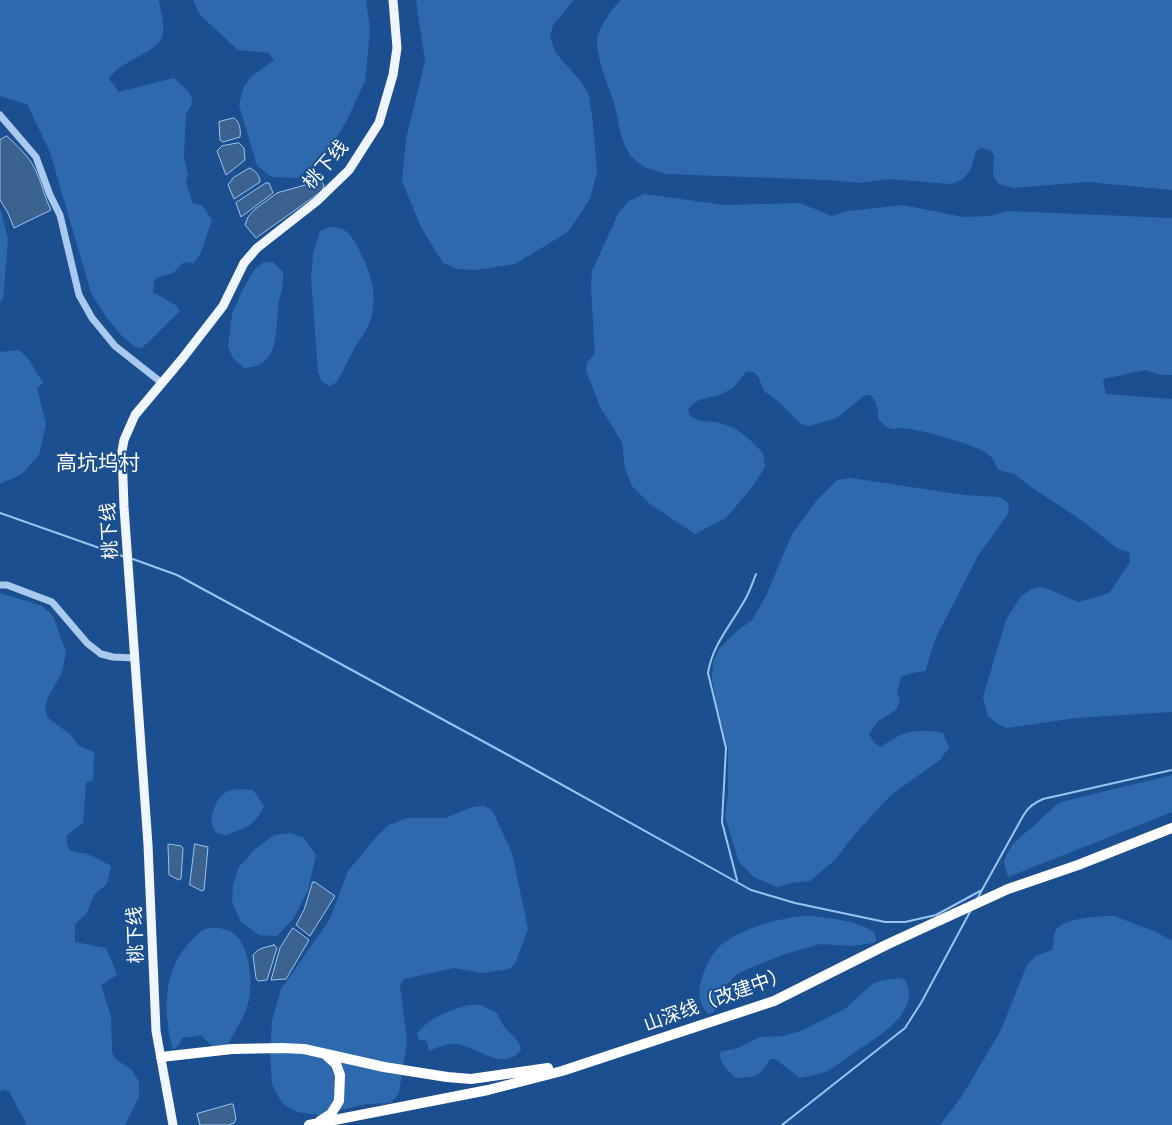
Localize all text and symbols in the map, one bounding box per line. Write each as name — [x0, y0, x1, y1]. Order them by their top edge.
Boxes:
street label: 桃下线 — [299, 136, 353, 194]
district label: 高坑坞村 — [56, 451, 140, 477]
street label: 桃下线 — [97, 502, 123, 560]
street label: 桃下线 — [124, 906, 148, 964]
street label: 山深线（改建中） — [641, 963, 791, 1037]

